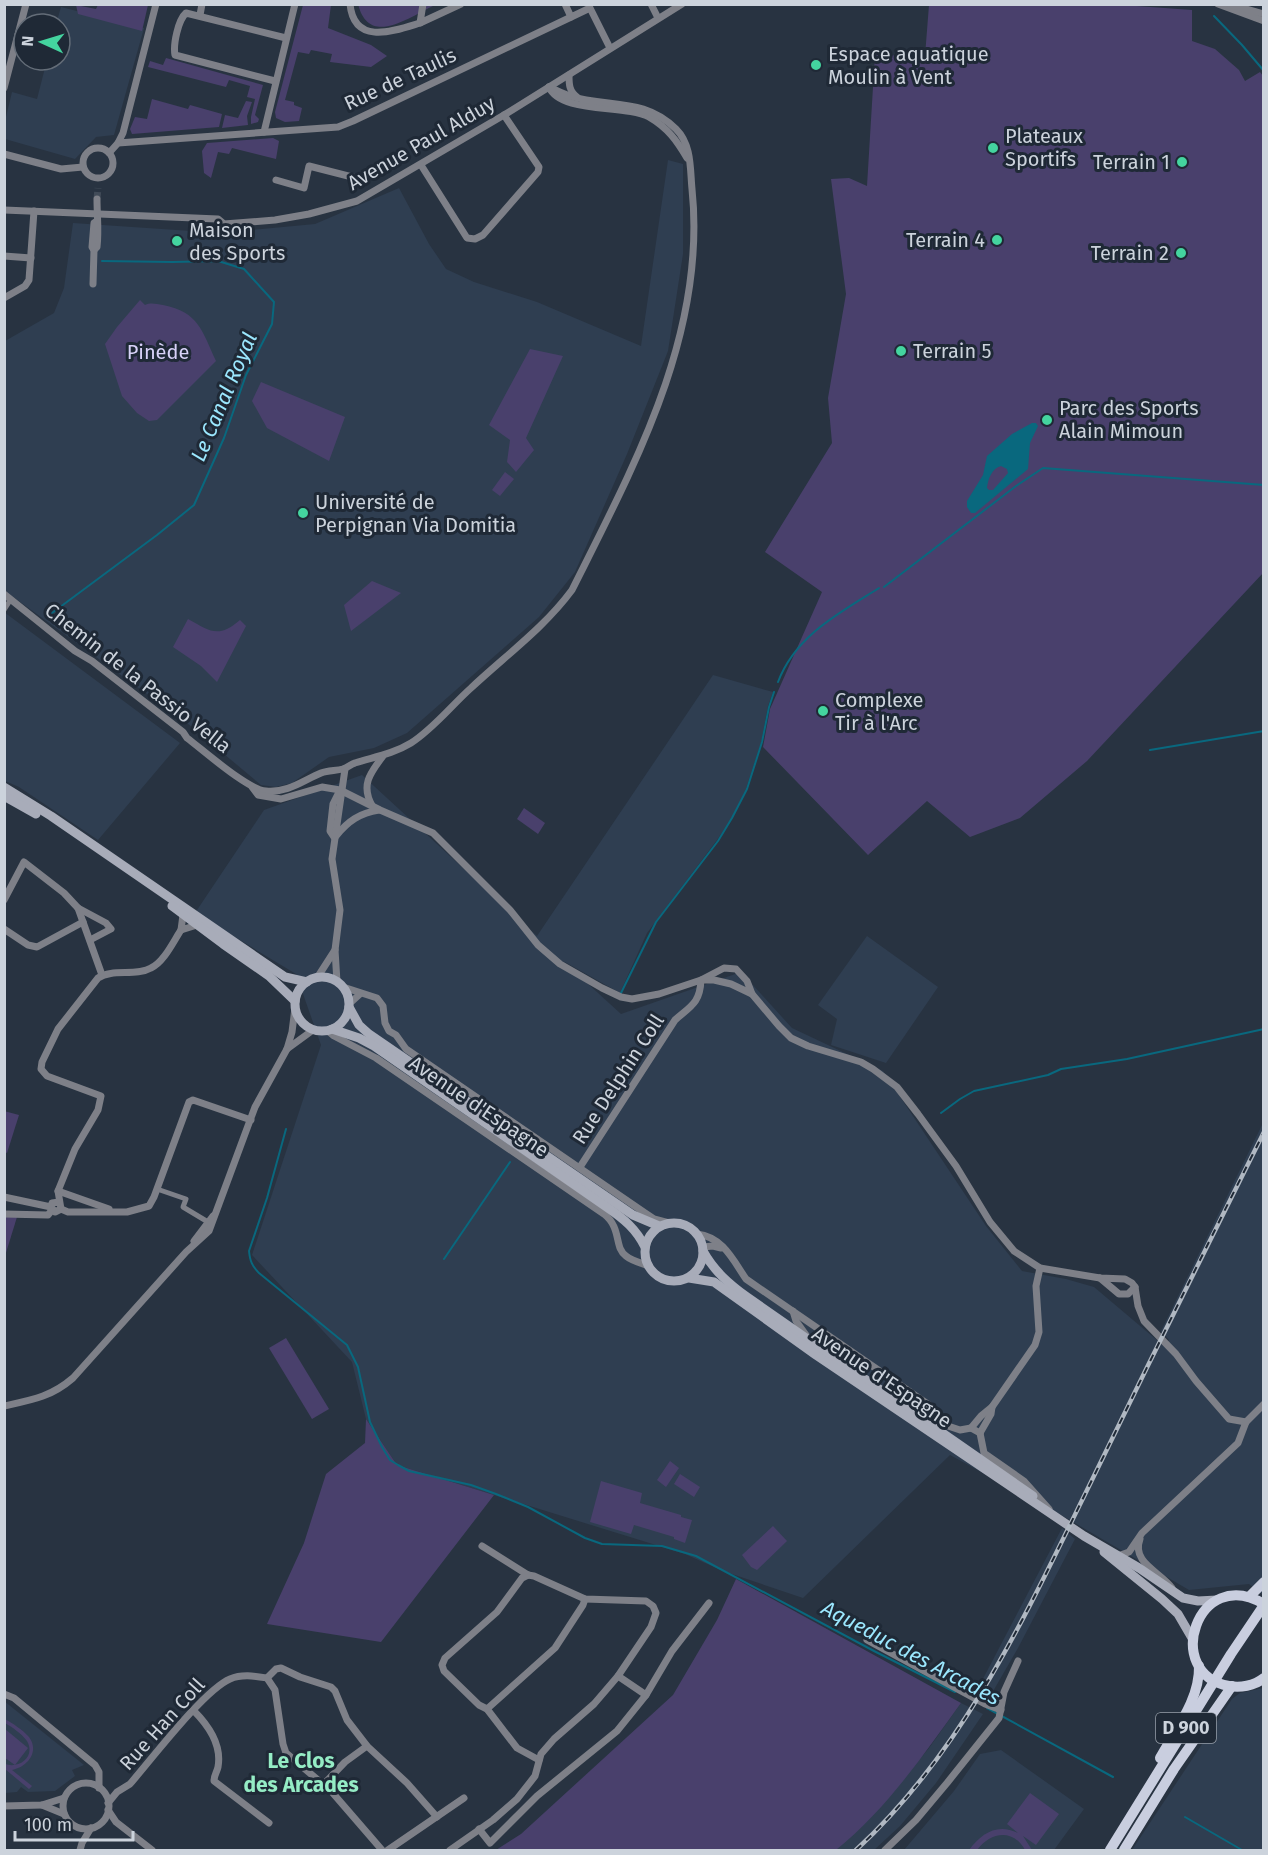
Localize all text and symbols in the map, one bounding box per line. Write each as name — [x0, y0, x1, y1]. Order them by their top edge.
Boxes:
north arrow — [12, 12, 72, 72]
text: N — [18, 35, 37, 47]
place label: Espace aquatique Moulin à Vent — [828, 42, 989, 89]
street label: Rue de Taulis — [340, 43, 460, 115]
marker: Espace aquatique Moulin à Vent — [809, 58, 823, 72]
street label: Avenue Paul Alduy — [343, 91, 499, 195]
place label: Plateaux Sportifs — [1005, 124, 1083, 171]
marker: Plateaux Sportifs — [986, 141, 1000, 155]
place label: Terrain 1 — [1093, 150, 1170, 174]
marker: Terrain 1 — [1175, 155, 1189, 169]
place label: Maison des Sports — [189, 218, 285, 265]
place label: Terrain 4 — [906, 228, 985, 252]
marker: Terrain 4 — [990, 233, 1004, 247]
marker: Maison des Sports — [170, 234, 184, 248]
place label: Terrain 2 — [1091, 241, 1169, 265]
marker: Terrain 2 — [1174, 246, 1188, 260]
water label: Le Canal Royal — [185, 329, 263, 465]
place label: Terrain 5 — [913, 339, 991, 363]
park label: Pinède — [127, 340, 189, 364]
marker: Terrain 5 — [894, 344, 908, 358]
place label: Parc des Sports Alain Mimoun — [1059, 396, 1199, 443]
marker: Parc des Sports Alain Mimoun — [1040, 413, 1054, 427]
place label: Université de Perpignan Via Domitia — [315, 490, 516, 537]
marker: Université de Perpignan Via Domitia — [296, 506, 310, 520]
street label: Chemin de la Passio Vella — [40, 598, 236, 758]
place label: Complexe Tir à l'Arc — [835, 688, 923, 735]
marker: Complexe Tir à l'Arc — [816, 704, 830, 718]
street label: Rue Delphin Coll — [567, 1009, 669, 1148]
street label: Avenue d'Espagne — [405, 1050, 553, 1162]
street label: Avenue d'Espagne — [808, 1321, 956, 1433]
water label: Aqueduc des Arcades — [816, 1594, 1005, 1711]
street label: Rue Han Coll — [114, 1673, 210, 1775]
road number: D 900 — [1156, 1713, 1216, 1743]
district label: Le Clos des Arcades — [243, 1748, 359, 1798]
scale bar — [15, 1804, 134, 1842]
text: 100 m — [24, 1814, 72, 1836]

